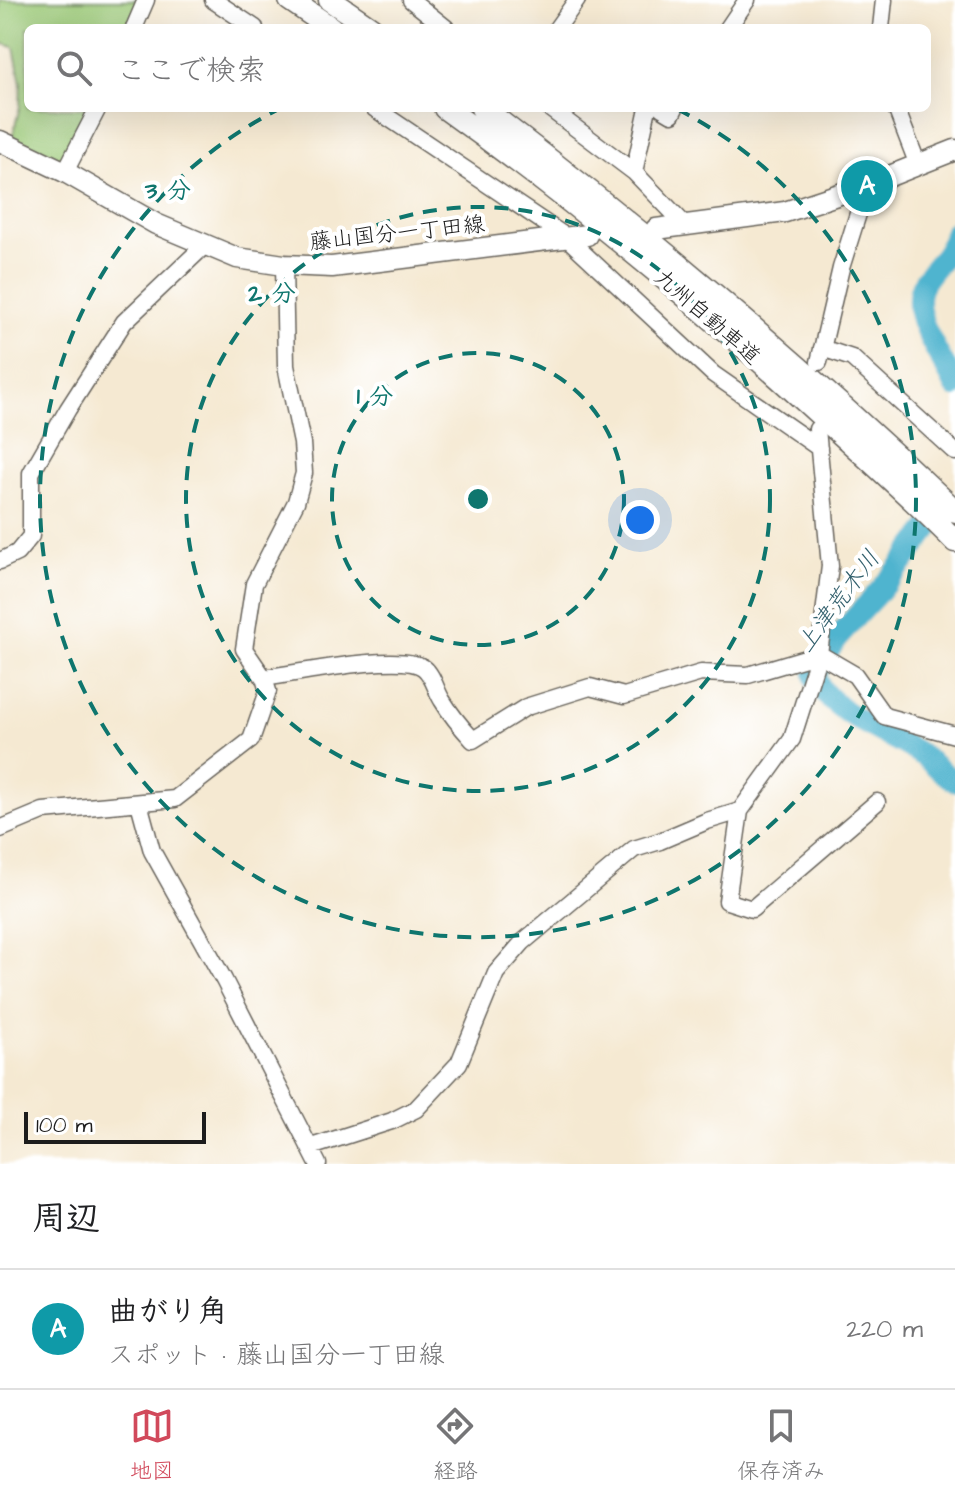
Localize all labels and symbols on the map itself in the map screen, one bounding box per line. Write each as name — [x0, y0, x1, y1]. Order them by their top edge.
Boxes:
pin: A — [841, 156, 893, 216]
text: 3 分 — [144, 174, 191, 208]
street label: 藤山国分一丁田線 — [308, 209, 486, 258]
street label: 九州自動車道 — [647, 262, 767, 372]
text: 2 分 — [247, 277, 296, 311]
text: 1 分 — [357, 380, 393, 414]
centre of rings — [464, 485, 492, 513]
your location — [620, 500, 660, 540]
water label: 上津荒木川 — [789, 543, 888, 660]
scale bar — [24, 1108, 206, 1144]

